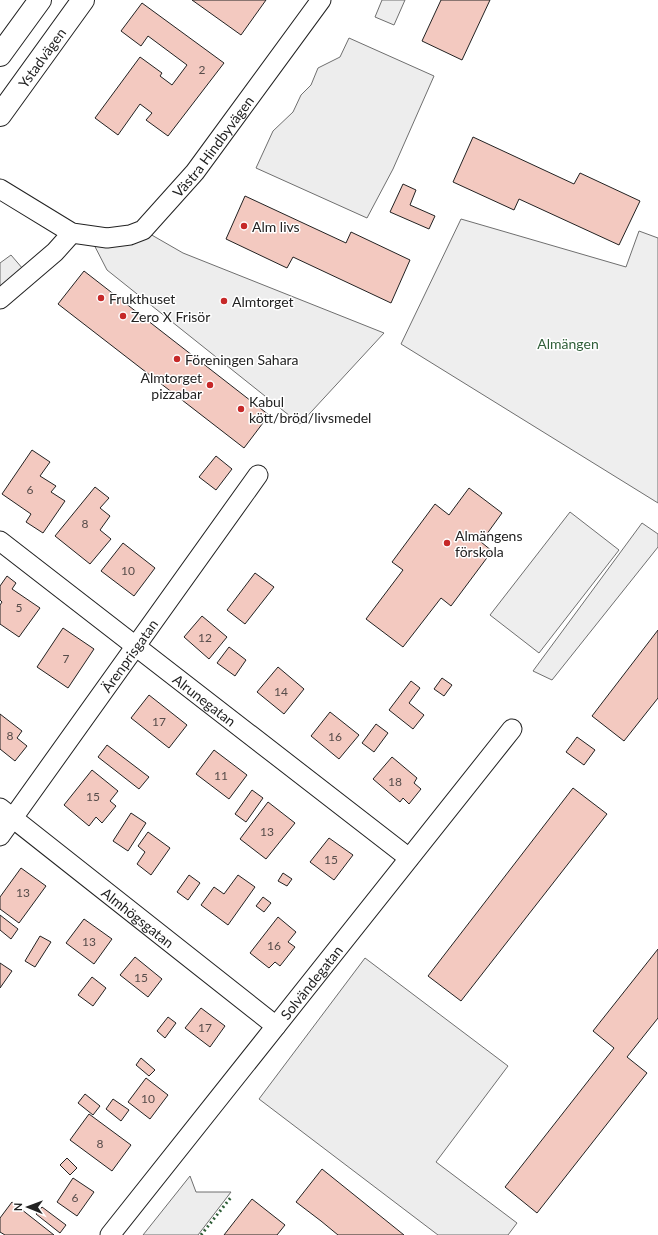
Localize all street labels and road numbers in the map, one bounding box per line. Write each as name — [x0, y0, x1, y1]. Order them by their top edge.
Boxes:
street label: Ystadvägen — [14, 24, 69, 91]
street label: Västra Hindbyvägen — [168, 92, 257, 200]
street label: Ärenprisgatan — [97, 616, 161, 695]
street label: Alrunegatan — [170, 670, 240, 729]
street label: Almhögsgatan — [99, 883, 178, 951]
street label: Solvändegatan — [276, 942, 346, 1023]

